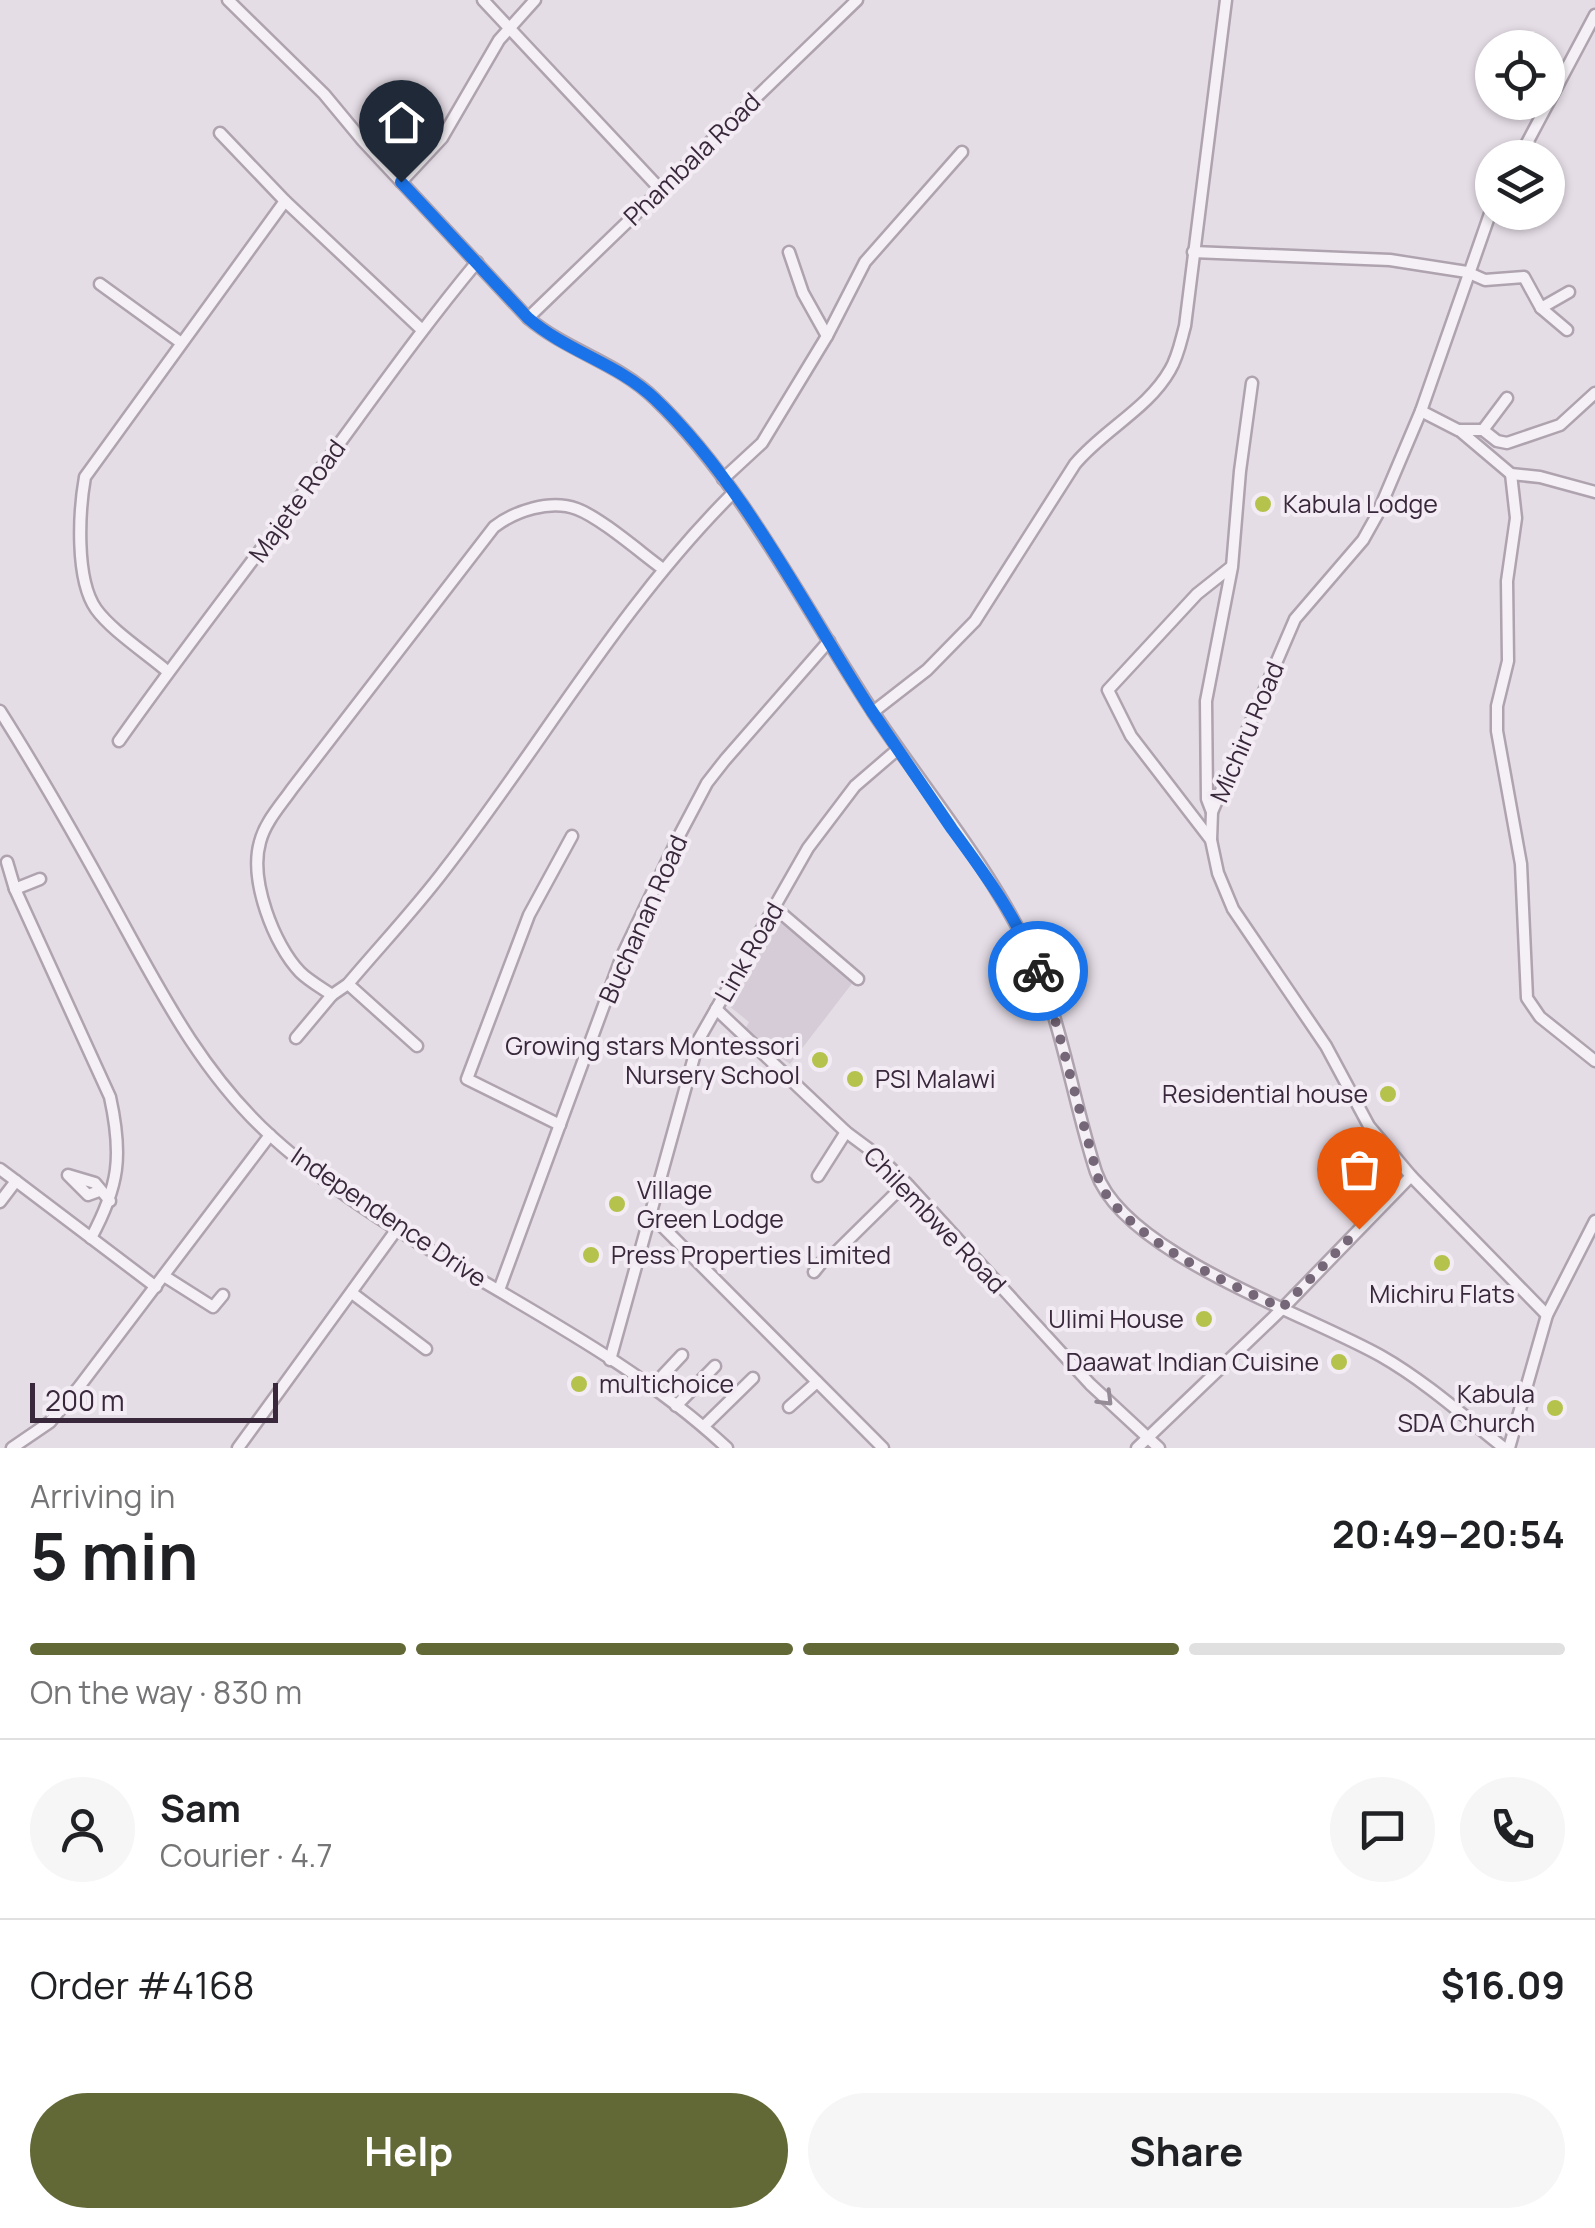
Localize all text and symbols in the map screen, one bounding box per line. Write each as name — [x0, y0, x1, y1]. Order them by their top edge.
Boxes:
map controls — [1475, 30, 1565, 230]
button: locate — [1475, 30, 1565, 120]
pin — [359, 80, 444, 183]
street label: Phambala Road — [616, 84, 768, 233]
icon: home — [374, 95, 429, 150]
button: layers — [1475, 140, 1565, 230]
street label: Majete Road — [240, 432, 353, 569]
place label: Kabula Lodge — [1283, 486, 1438, 521]
marker: Kabula Lodge — [1252, 493, 1274, 515]
street label: Michiru Road — [1201, 656, 1292, 807]
street label: Buchanan Road — [590, 829, 695, 1008]
street label: Link Road — [706, 895, 791, 1008]
courier — [988, 921, 1088, 1021]
icon: bike — [1011, 944, 1066, 999]
place label: Growing stars Montessori Nursery School — [505, 1028, 800, 1092]
marker: Growing stars Montessori Nursery School — [809, 1049, 831, 1071]
place label: PSI Malawi — [875, 1061, 996, 1096]
marker: PSI Malawi — [844, 1068, 866, 1090]
place label: Residential house — [1162, 1076, 1368, 1111]
marker: Residential house — [1377, 1083, 1399, 1105]
pin — [1317, 1127, 1402, 1230]
street label: Independence Drive — [285, 1138, 494, 1295]
street label: Chilembwe Road — [856, 1139, 1015, 1301]
icon: bag — [1332, 1142, 1387, 1197]
place label: Village Green Lodge — [637, 1172, 784, 1236]
marker: Village Green Lodge — [606, 1193, 628, 1215]
place label: Press Properties Limited — [611, 1237, 891, 1272]
marker: Press Properties Limited — [580, 1244, 602, 1266]
marker: Michiru Flats — [1431, 1252, 1453, 1274]
place label: Michiru Flats — [1369, 1276, 1515, 1311]
place label: Ulimi House — [1048, 1301, 1184, 1336]
marker: Ulimi House — [1193, 1308, 1215, 1330]
place label: Daawat Indian Cuisine — [1066, 1344, 1319, 1379]
marker: Daawat Indian Cuisine — [1328, 1351, 1350, 1373]
place label: multichoice — [599, 1366, 734, 1401]
marker: multichoice — [568, 1373, 590, 1395]
place label: Kabula SDA Church — [1397, 1376, 1535, 1440]
scale bar — [30, 1378, 278, 1422]
text: 200 m — [45, 1381, 124, 1419]
one-way arrow — [1094, 1387, 1112, 1405]
marker: Kabula SDA Church — [1544, 1397, 1566, 1419]
text: Arriving in — [30, 1474, 175, 1518]
text: 20:49–20:54 — [1332, 1507, 1565, 1559]
text: 5 min — [30, 1511, 198, 1600]
text: On the way · 830 m — [30, 1670, 302, 1714]
button: person — [30, 1777, 135, 1882]
button: chat — [1330, 1777, 1435, 1882]
button: phone — [1460, 1777, 1565, 1882]
text: Sam — [160, 1781, 241, 1833]
text: Courier · 4.7 — [160, 1833, 333, 1877]
text: Order #4168 — [30, 1958, 255, 2010]
text: $16.09 — [1441, 1958, 1565, 2010]
button: Help — [30, 2093, 788, 2208]
button: Share — [808, 2093, 1565, 2208]

